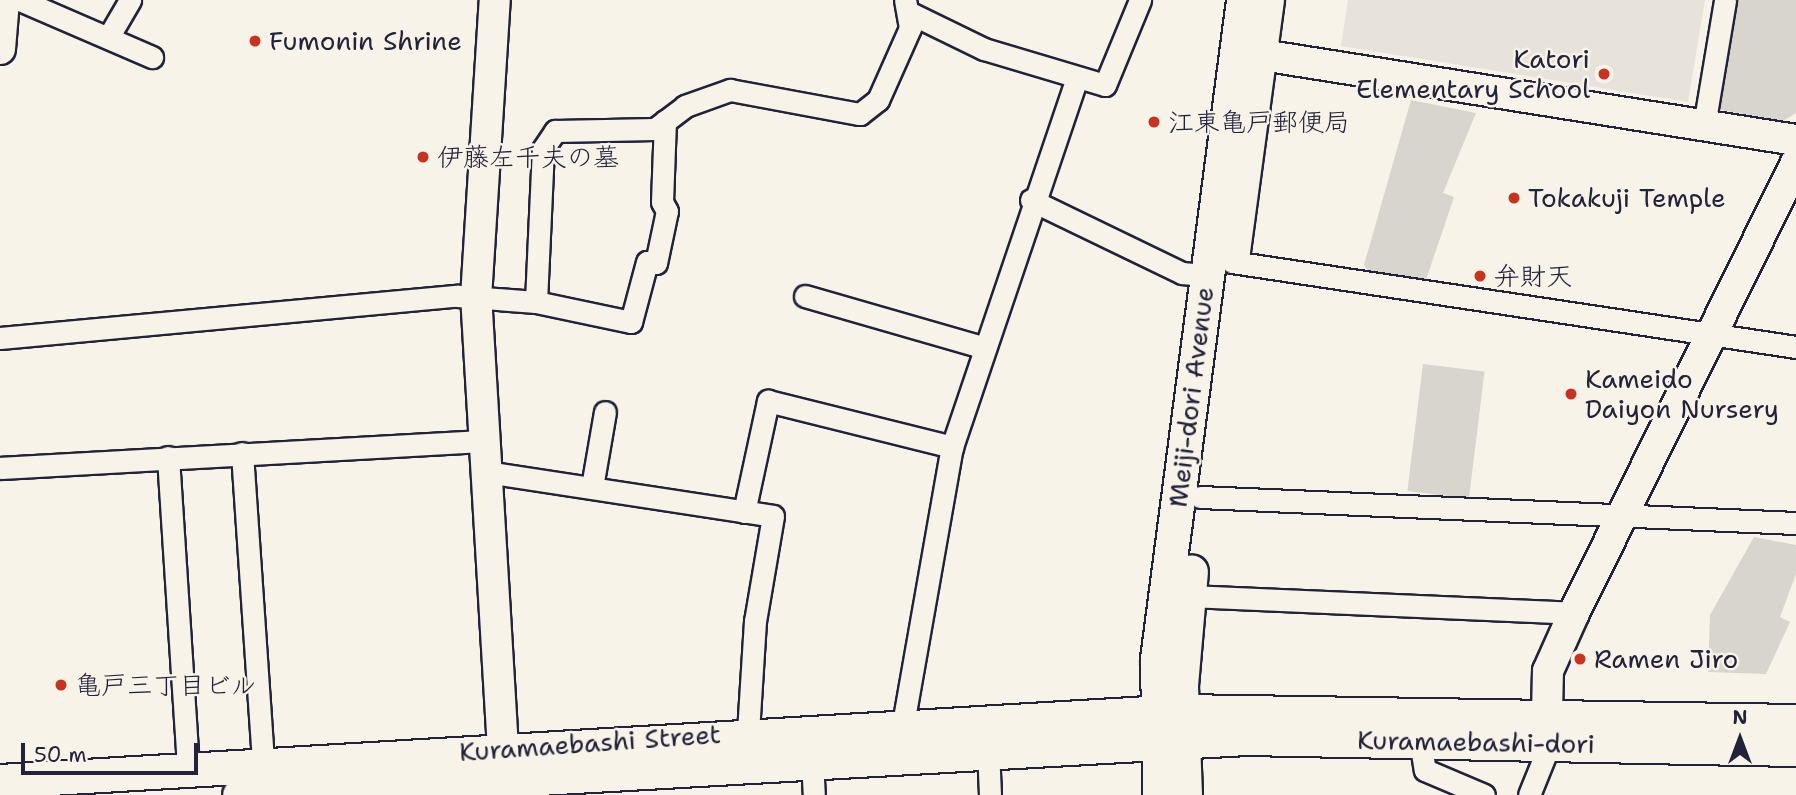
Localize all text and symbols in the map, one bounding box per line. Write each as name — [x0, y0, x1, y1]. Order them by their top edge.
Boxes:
place label: Fumonin Shrine — [269, 25, 462, 57]
marker: Fumonin Shrine — [247, 33, 263, 49]
place label: Katori Elementary School — [1356, 43, 1590, 104]
marker: Katori Elementary School — [1596, 66, 1612, 82]
place label: 江東亀戸郵便局 — [1168, 106, 1350, 138]
marker: 江東亀戸郵便局 — [1146, 114, 1162, 130]
place label: 伊藤左千夫の墓 — [437, 141, 619, 173]
marker: 伊藤左千夫の墓 — [415, 149, 431, 165]
place label: Tokakuji Temple — [1528, 182, 1726, 214]
marker: Tokakuji Temple — [1506, 190, 1522, 206]
place label: 弁財天 — [1494, 260, 1572, 292]
marker: 弁財天 — [1472, 268, 1488, 284]
street label: Meiji-dori Avenue — [1162, 285, 1220, 509]
place label: Kameido Daiyon Nursery — [1585, 363, 1779, 424]
marker: Kameido Daiyon Nursery — [1563, 386, 1579, 402]
place label: Ramen Jiro — [1594, 643, 1738, 675]
marker: Ramen Jiro — [1572, 651, 1588, 667]
place label: 亀戸三丁目ビル — [75, 669, 257, 701]
marker: 亀戸三丁目ビル — [53, 677, 69, 693]
north arrow — [1705, 704, 1775, 774]
text: N — [1732, 705, 1748, 730]
street label: Kuramaebashi Street — [458, 718, 722, 768]
street label: Kuramaebashi-dori — [1357, 724, 1595, 760]
scale bar — [24, 728, 201, 772]
text: 50 m — [34, 741, 87, 769]

